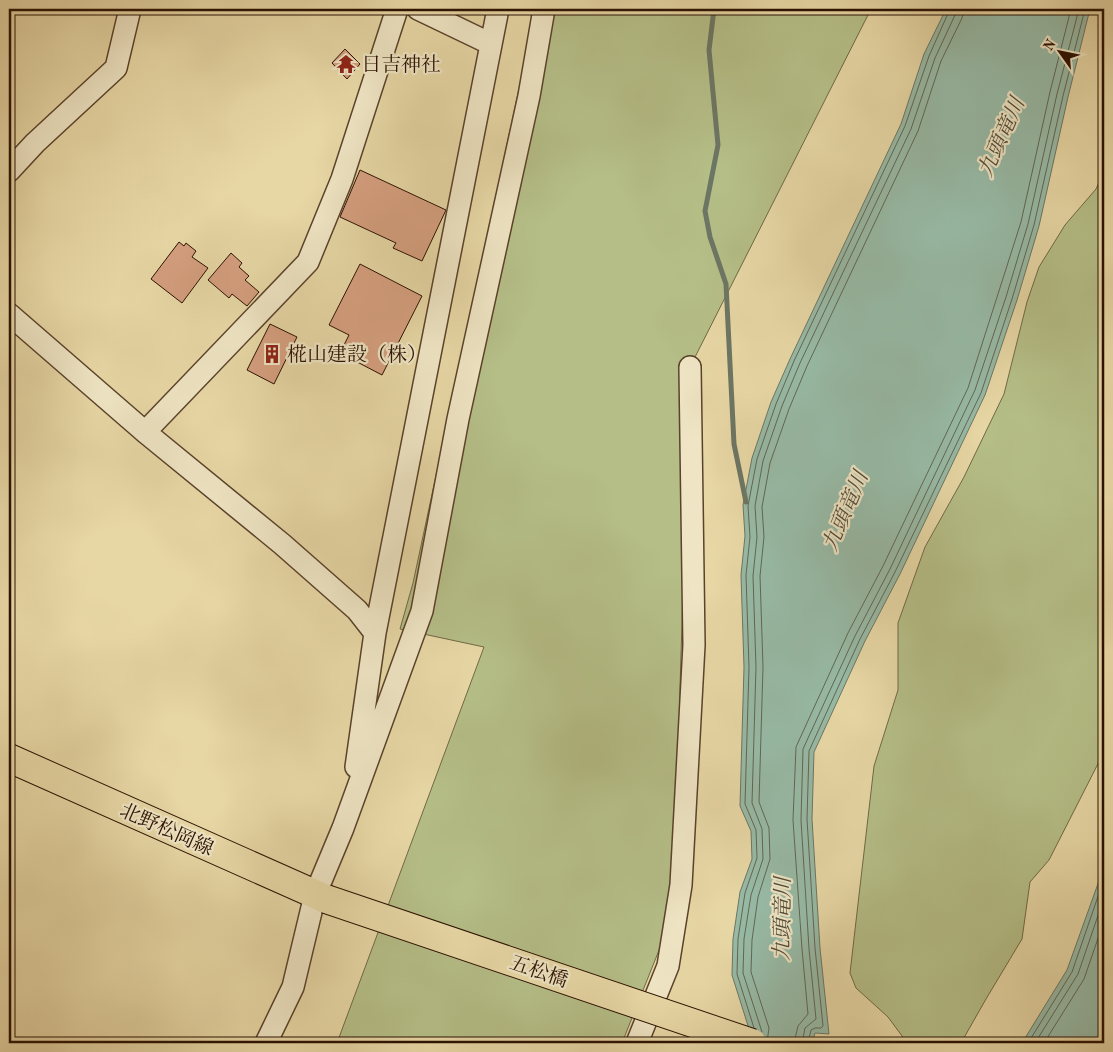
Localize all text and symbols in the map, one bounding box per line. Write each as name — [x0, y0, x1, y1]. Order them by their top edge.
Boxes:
north arrow — [1036, 28, 1086, 78]
text: N — [1041, 37, 1059, 54]
temple icon: 日吉神社 — [335, 53, 357, 75]
place label: 日吉神社 — [361, 54, 441, 76]
water label: 九頭竜川 — [974, 92, 1030, 180]
building icon: 椛山建設（株） — [261, 343, 283, 365]
place label: 椛山建設（株） — [287, 344, 427, 366]
water label: 九頭竜川 — [818, 466, 873, 554]
street label: 北野松岡線 — [116, 800, 217, 860]
water label: 九頭竜川 — [770, 875, 795, 961]
street label: 五松橋 — [507, 952, 571, 992]

